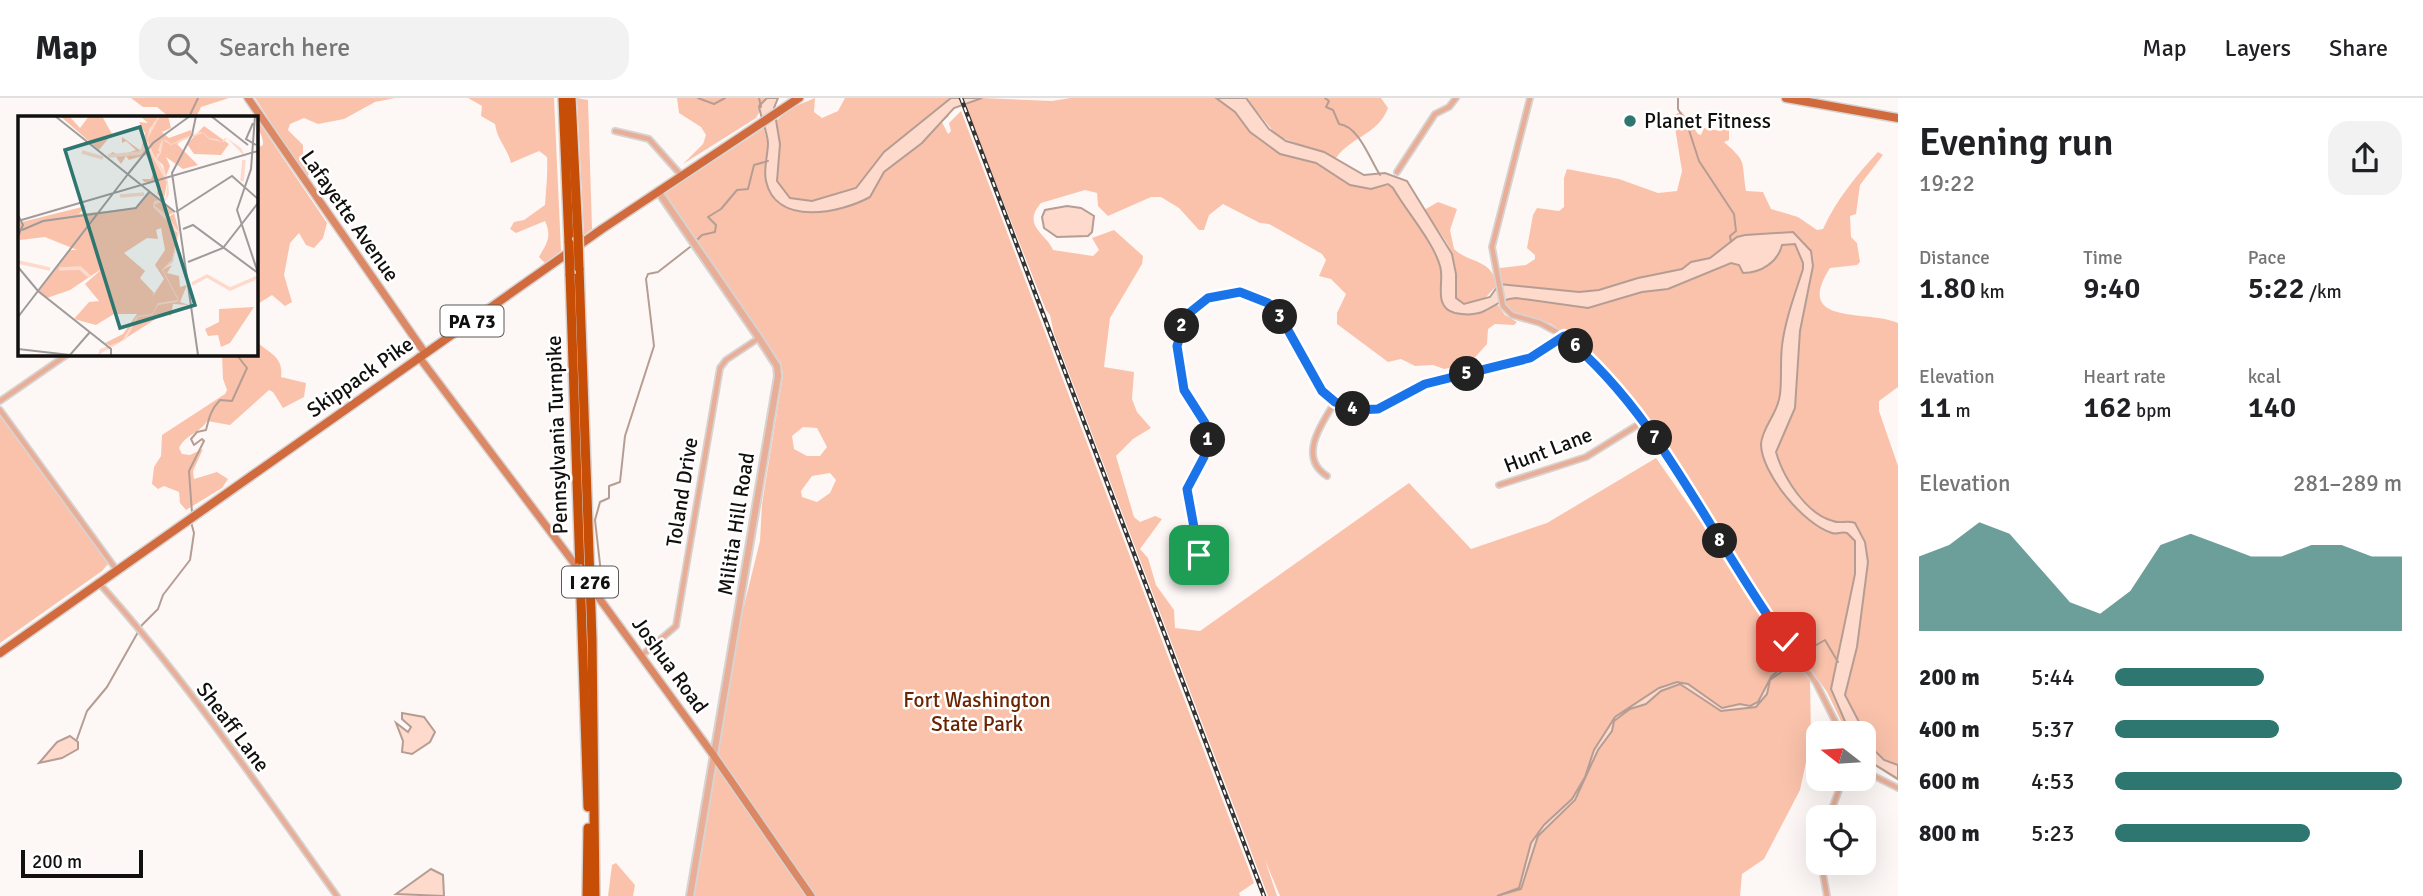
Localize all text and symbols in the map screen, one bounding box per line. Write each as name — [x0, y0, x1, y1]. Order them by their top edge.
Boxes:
search box — [139, 17, 629, 80]
text: Map — [35, 28, 97, 69]
icon: search — [163, 29, 201, 67]
text: Search here — [219, 32, 350, 64]
text: Map — [2142, 33, 2187, 63]
text: Layers — [2225, 33, 2291, 63]
text: Share — [2329, 33, 2388, 63]
place label: Planet Fitness — [1644, 108, 1771, 134]
marker: Planet Fitness — [1622, 113, 1638, 129]
inset map — [18, 116, 257, 355]
text: Evening run — [1919, 119, 2113, 166]
button: share — [2328, 121, 2402, 195]
street label: Lafayette Avenue — [295, 145, 405, 287]
text: 19:22 — [1919, 169, 1975, 198]
text: Distance — [1919, 246, 1990, 270]
text: Time — [2083, 246, 2122, 270]
text: Pace — [2248, 246, 2286, 270]
text: 1.80 — [1919, 270, 1976, 307]
text: 9:40 — [2083, 270, 2140, 307]
text: 5:22 — [2248, 270, 2305, 307]
text: km — [1976, 280, 2005, 304]
text: /km — [2305, 280, 2342, 304]
pin: 3 — [1262, 300, 1298, 334]
text: 3 — [1274, 304, 1285, 328]
road number: PA 73 — [440, 306, 504, 336]
pin: 2 — [1164, 308, 1200, 344]
text: 2 — [1176, 313, 1187, 337]
pin: 6 — [1558, 328, 1594, 364]
street label: Skippack Pike — [302, 331, 418, 423]
text: 6 — [1570, 333, 1581, 357]
street label: Pennsylvania Turnpike — [541, 335, 573, 535]
pin: 5 — [1450, 356, 1484, 392]
text: 5 — [1461, 361, 1472, 385]
text: Elevation — [1919, 365, 1995, 389]
text: Heart rate — [2083, 365, 2166, 389]
text: kcal — [2248, 365, 2281, 389]
text: 11 — [1919, 389, 1951, 426]
text: 162 — [2083, 389, 2132, 426]
text: 140 — [2248, 389, 2296, 426]
pin: 4 — [1336, 392, 1370, 426]
text: 4 — [1347, 396, 1358, 420]
text: m — [1951, 399, 1971, 423]
text: bpm — [2132, 399, 2171, 423]
pin: 7 — [1638, 420, 1672, 456]
street label: Hunt Lane — [1500, 421, 1596, 479]
pin: 1 — [1190, 422, 1226, 458]
text: 7 — [1649, 425, 1660, 449]
text: 1 — [1202, 427, 1213, 451]
street label: Toland Drive — [661, 435, 703, 549]
street label: Militia Hill Road — [712, 451, 760, 597]
text: Elevation — [1919, 469, 2011, 498]
text: 281–289 m — [2293, 469, 2402, 498]
pin: 8 — [1702, 524, 1738, 558]
pin — [1169, 525, 1229, 585]
text: 8 — [1714, 528, 1725, 552]
icon: arrive — [1180, 536, 1218, 574]
road number: I 276 — [562, 566, 618, 597]
street label: Joshua Road — [626, 612, 714, 718]
pin — [1756, 612, 1816, 672]
icon: check — [1767, 623, 1805, 661]
text: 200 m — [1919, 663, 1980, 692]
text: 5:44 — [2031, 663, 2074, 692]
street label: Sheaff Lane — [191, 677, 275, 777]
park label: Fort Washington State Park — [903, 687, 1051, 737]
text: 400 m — [1919, 715, 1980, 744]
text: 5:37 — [2031, 715, 2074, 744]
north arrow — [1806, 721, 1876, 791]
map controls — [1806, 721, 1876, 875]
text: 600 m — [1919, 767, 1980, 796]
text: 4:53 — [2031, 767, 2074, 796]
button: locate — [1806, 805, 1876, 875]
text: 800 m — [1919, 819, 1980, 848]
text: 5:23 — [2031, 819, 2074, 848]
scale bar — [21, 847, 144, 879]
text: 200 m — [32, 850, 82, 874]

